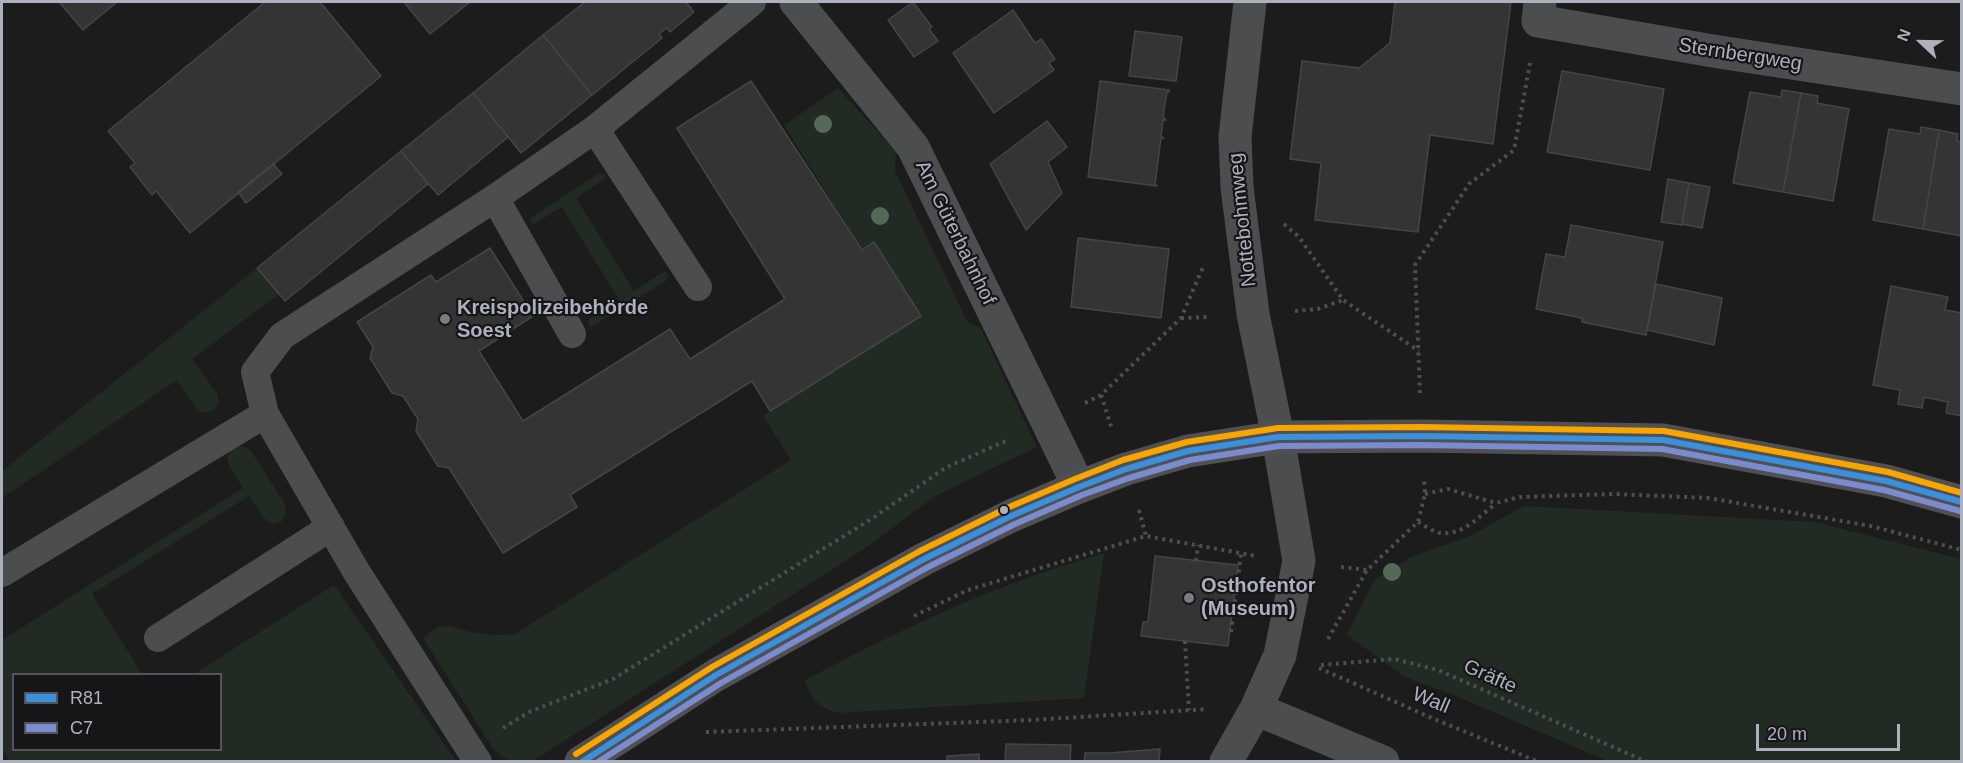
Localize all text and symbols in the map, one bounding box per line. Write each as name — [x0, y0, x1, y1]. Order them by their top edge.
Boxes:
north arrow — [1891, 12, 1951, 72]
text: N — [1894, 27, 1914, 44]
street label: Sternbergweg — [1677, 33, 1803, 77]
street label: Nottebohmweg — [1224, 152, 1262, 288]
street label: Am Güterbahnhof — [910, 157, 1000, 309]
place label: Kreispolizeibehörde Soest — [457, 296, 648, 343]
marker: Kreispolizeibehörde Soest — [438, 312, 452, 326]
unlabelled marker — [998, 504, 1010, 516]
place label: Osthofentor (Museum) — [1201, 574, 1315, 621]
marker: Osthofentor (Museum) — [1182, 591, 1196, 605]
street label: Gräfte — [1460, 655, 1520, 699]
legend — [12, 673, 222, 751]
street label: Wall — [1409, 683, 1453, 719]
text: R81 — [70, 688, 103, 708]
scale bar — [1759, 712, 1903, 750]
text: C7 — [70, 718, 93, 738]
text: 20 m — [1767, 724, 1807, 744]

